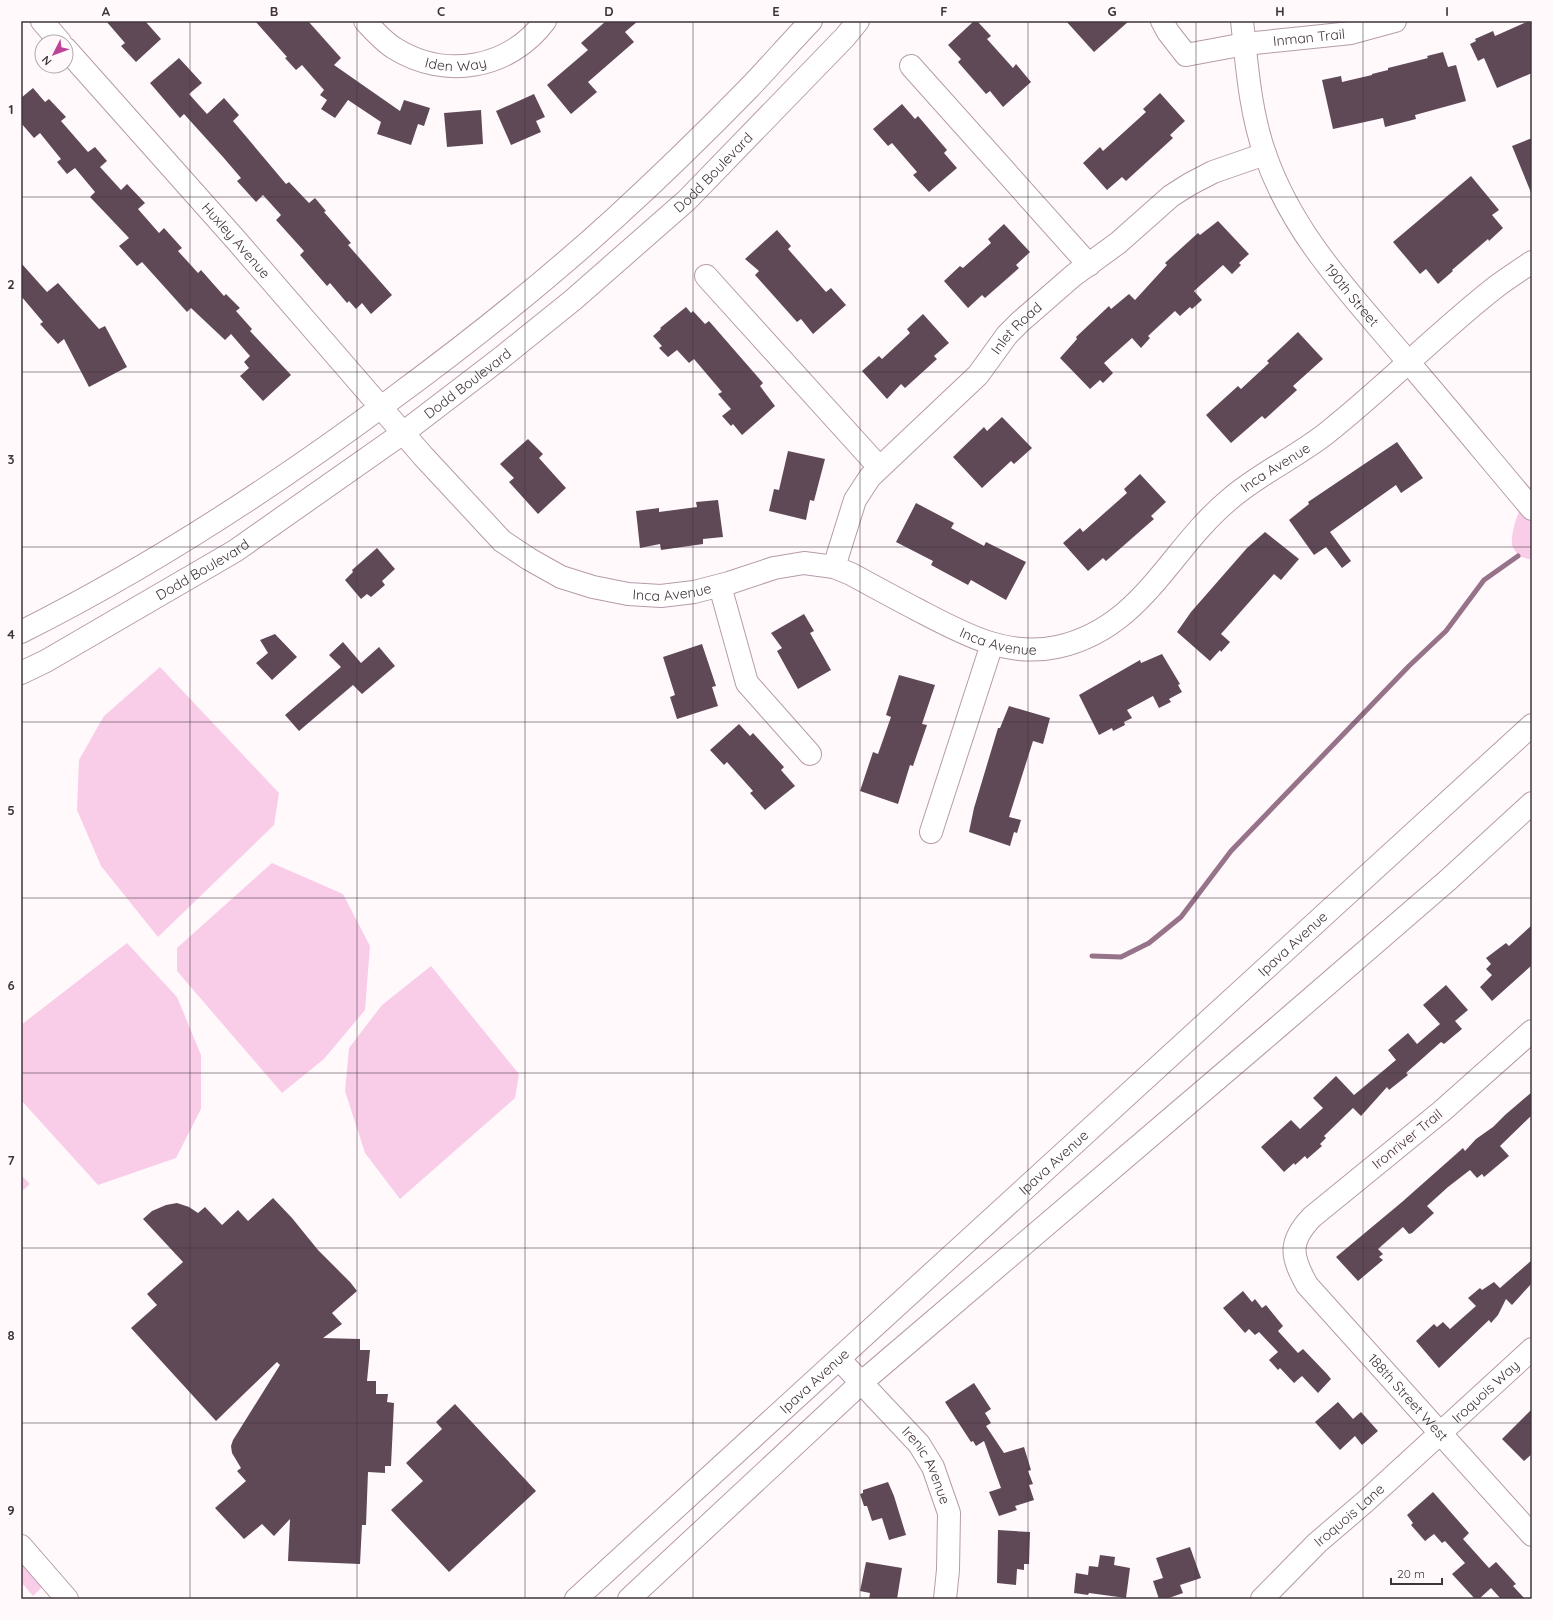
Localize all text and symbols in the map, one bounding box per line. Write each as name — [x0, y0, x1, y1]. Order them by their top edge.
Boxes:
text: A — [102, 3, 111, 19]
text: B — [270, 3, 278, 19]
text: C — [437, 3, 445, 19]
text: D — [604, 3, 614, 19]
text: E — [772, 3, 780, 19]
text: F — [940, 3, 948, 19]
text: G — [1107, 3, 1117, 19]
text: H — [1275, 3, 1285, 19]
text: I — [1445, 3, 1449, 19]
street label: Inman Trail — [1272, 25, 1346, 50]
north arrow — [34, 34, 74, 74]
text: N — [39, 53, 54, 68]
street label: Iden Way — [423, 53, 488, 75]
text: 1 — [8, 101, 14, 117]
street label: Dodd Boulevard — [670, 129, 756, 217]
street label: Huxley Avenue — [198, 199, 274, 282]
street label: 190th Street — [1321, 260, 1383, 330]
text: 2 — [7, 276, 15, 292]
street label: Inlet Road — [987, 298, 1045, 358]
street label: Dodd Boulevard — [420, 344, 515, 423]
street label: Inca Avenue — [1237, 439, 1314, 496]
text: 3 — [8, 451, 15, 467]
street label: Dodd Boulevard — [153, 535, 253, 604]
street label: Inca Avenue — [632, 579, 713, 605]
street label: Inca Avenue — [957, 623, 1037, 659]
text: 4 — [7, 626, 15, 642]
text: 5 — [7, 802, 15, 818]
street label: Ipava Avenue — [1254, 907, 1331, 980]
text: 6 — [7, 977, 15, 993]
street label: Ironriver Trail — [1368, 1105, 1446, 1173]
street label: Ipava Avenue — [1015, 1126, 1092, 1199]
text: 7 — [7, 1152, 15, 1168]
text: 8 — [7, 1327, 15, 1343]
street label: Ipava Avenue — [776, 1345, 853, 1417]
street label: 188th Street West — [1364, 1350, 1452, 1445]
street label: Iroquois Way — [1448, 1356, 1523, 1427]
street label: Irenic Avenue — [898, 1423, 954, 1507]
street label: Iroquois Lane — [1310, 1480, 1388, 1551]
text: 9 — [7, 1502, 15, 1518]
scale bar — [1391, 1560, 1442, 1586]
text: 20 m — [1397, 1566, 1425, 1581]

